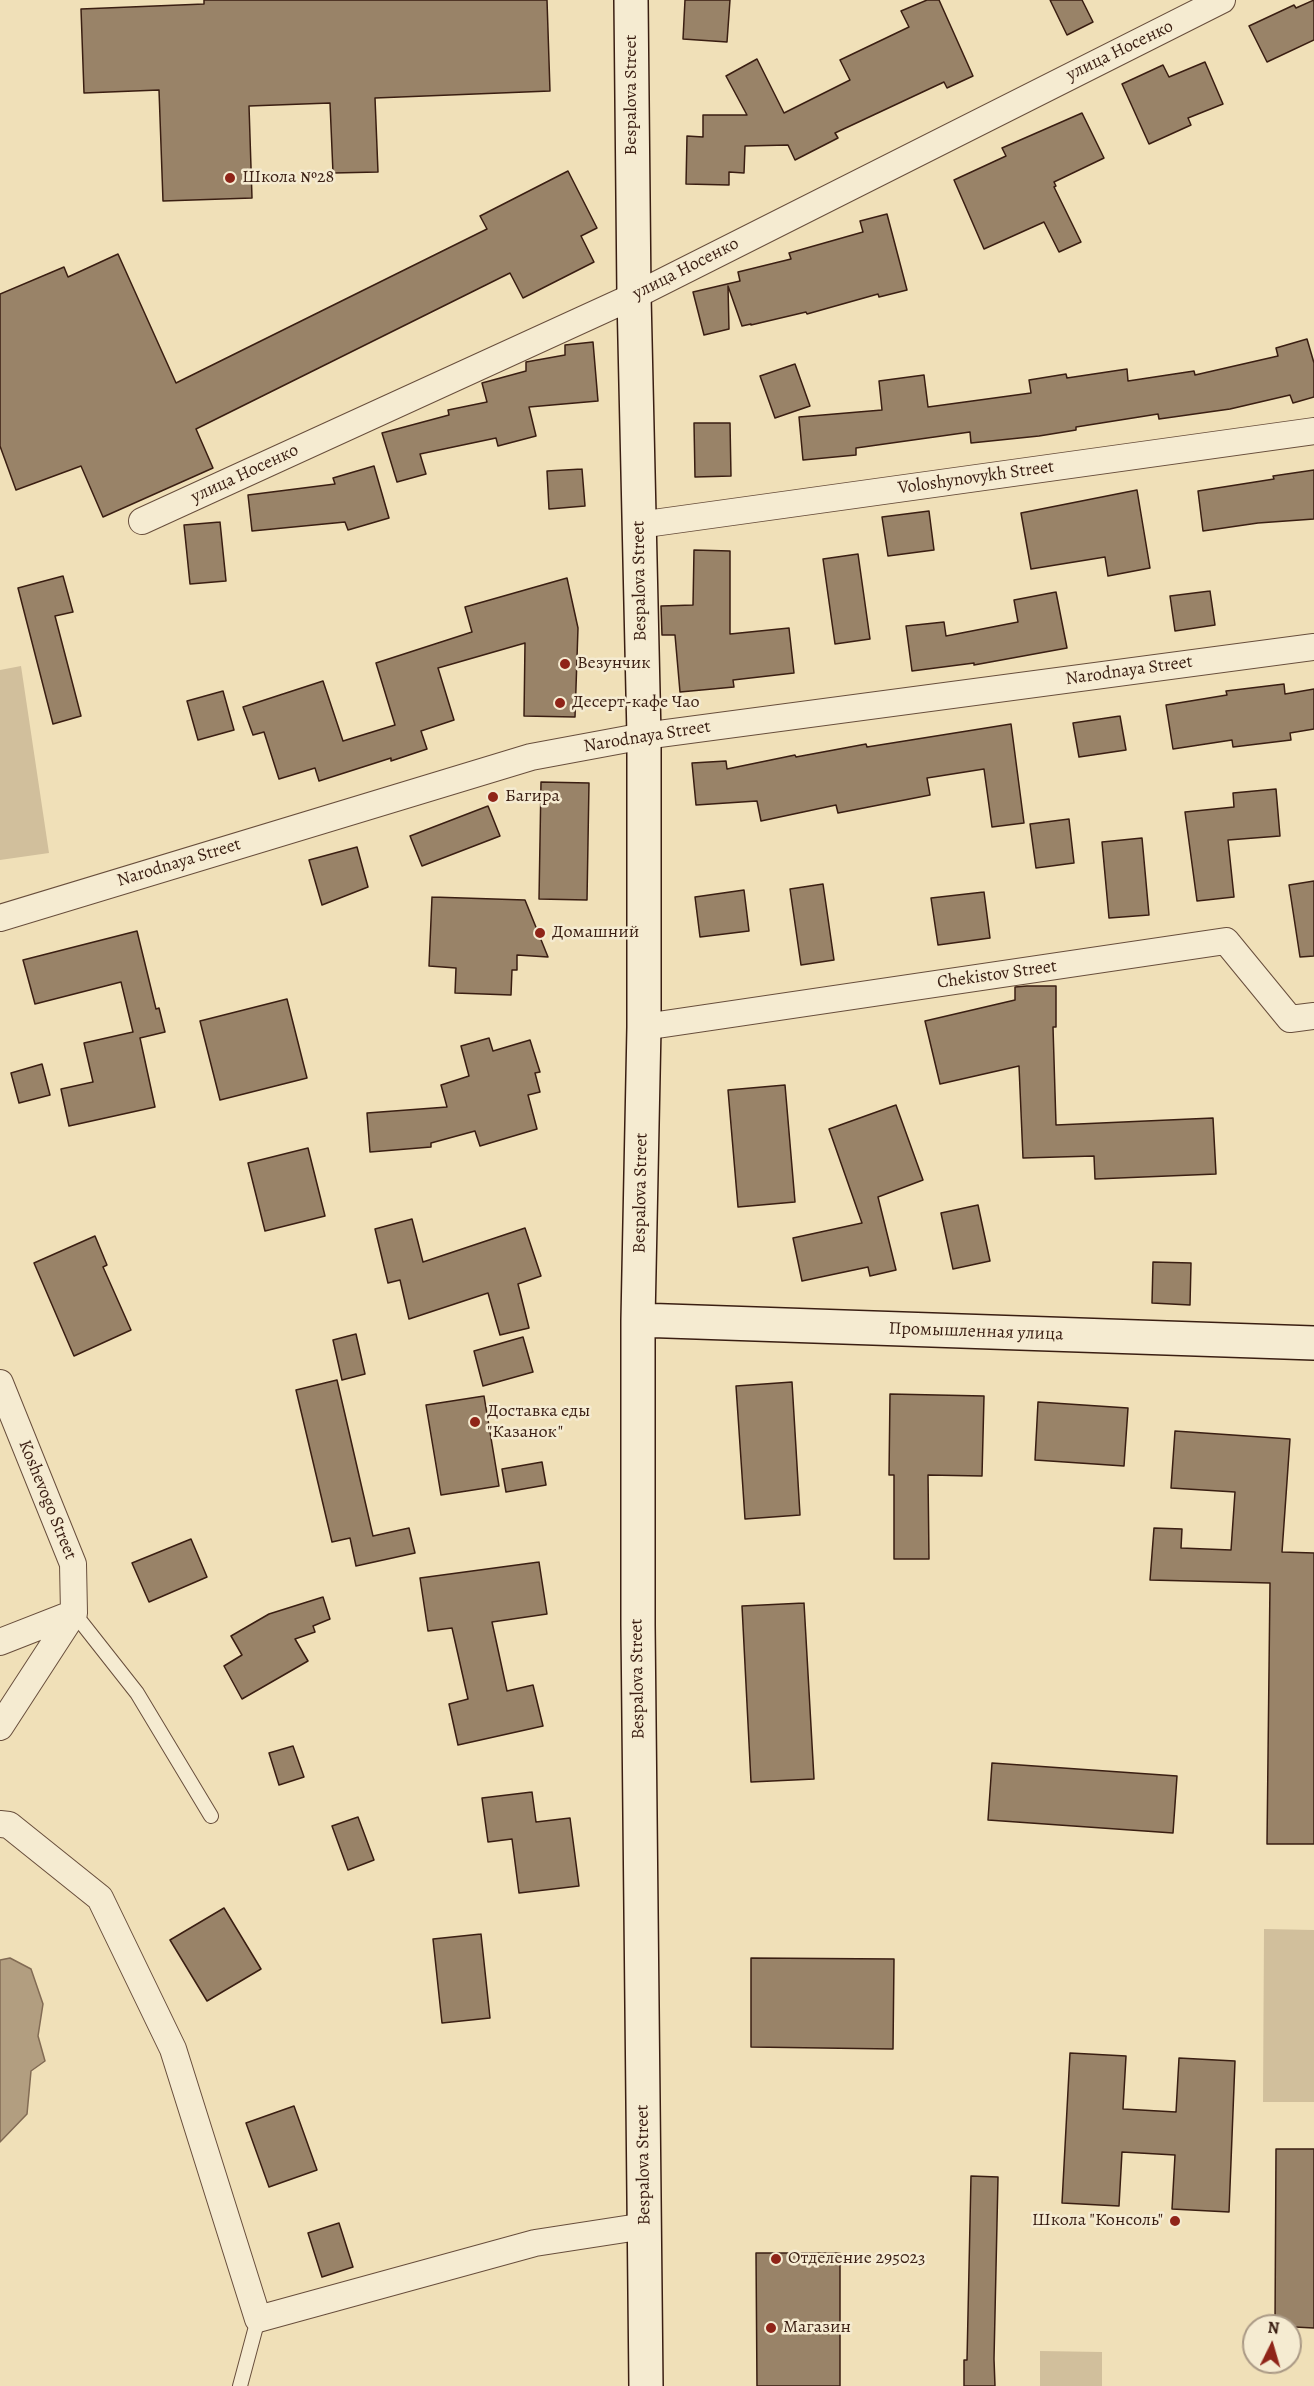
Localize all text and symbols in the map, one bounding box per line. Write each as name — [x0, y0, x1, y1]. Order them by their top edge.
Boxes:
street label: улица Носенко — [1063, 16, 1177, 86]
street label: Bespalova Street — [621, 35, 643, 155]
place label: Школа №28 — [242, 167, 334, 189]
marker: Школа №28 — [223, 171, 237, 185]
street label: улица Носенко — [629, 233, 743, 305]
street label: улица Носенко — [188, 440, 302, 508]
street label: Voloshynovykh Street — [897, 456, 1055, 500]
street label: Bespalova Street — [628, 520, 652, 642]
street label: Narodnaya Street — [1064, 651, 1194, 691]
place label: Везунчик — [577, 653, 651, 675]
marker: Везунчик — [558, 657, 572, 671]
place label: Десерт-кафе Чао — [572, 692, 700, 714]
marker: Десерт-кафе Чао — [553, 696, 567, 710]
street label: Narodnaya Street — [582, 716, 712, 758]
place label: Багира — [505, 786, 560, 808]
marker: Багира — [486, 790, 500, 804]
street label: Narodnaya Street — [115, 834, 243, 892]
place label: Домашний — [552, 922, 639, 944]
marker: Домашний — [533, 926, 547, 940]
street label: Chekistov Street — [936, 956, 1058, 994]
street label: Bespalova Street — [629, 1132, 653, 1254]
street label: Промышленная улица — [888, 1318, 1064, 1346]
place label: Доставка еды "Казанок" — [487, 1401, 590, 1444]
marker: Доставка еды "Казанок" — [468, 1415, 482, 1429]
street label: Koshevogo Street — [13, 1437, 81, 1563]
street label: Bespalova Street — [626, 1618, 650, 1740]
street label: Bespalova Street — [632, 2104, 656, 2226]
place label: Школа "Консоль" — [1032, 2210, 1163, 2232]
marker: Школа "Консоль" — [1168, 2214, 1182, 2228]
place label: Отделение 295023 — [788, 2248, 926, 2270]
marker: Отделение 295023 — [769, 2252, 783, 2266]
north arrow — [1242, 2314, 1302, 2374]
place label: Магазин — [783, 2317, 851, 2339]
text: N — [1267, 2317, 1280, 2340]
marker: Магазин — [764, 2321, 778, 2335]

